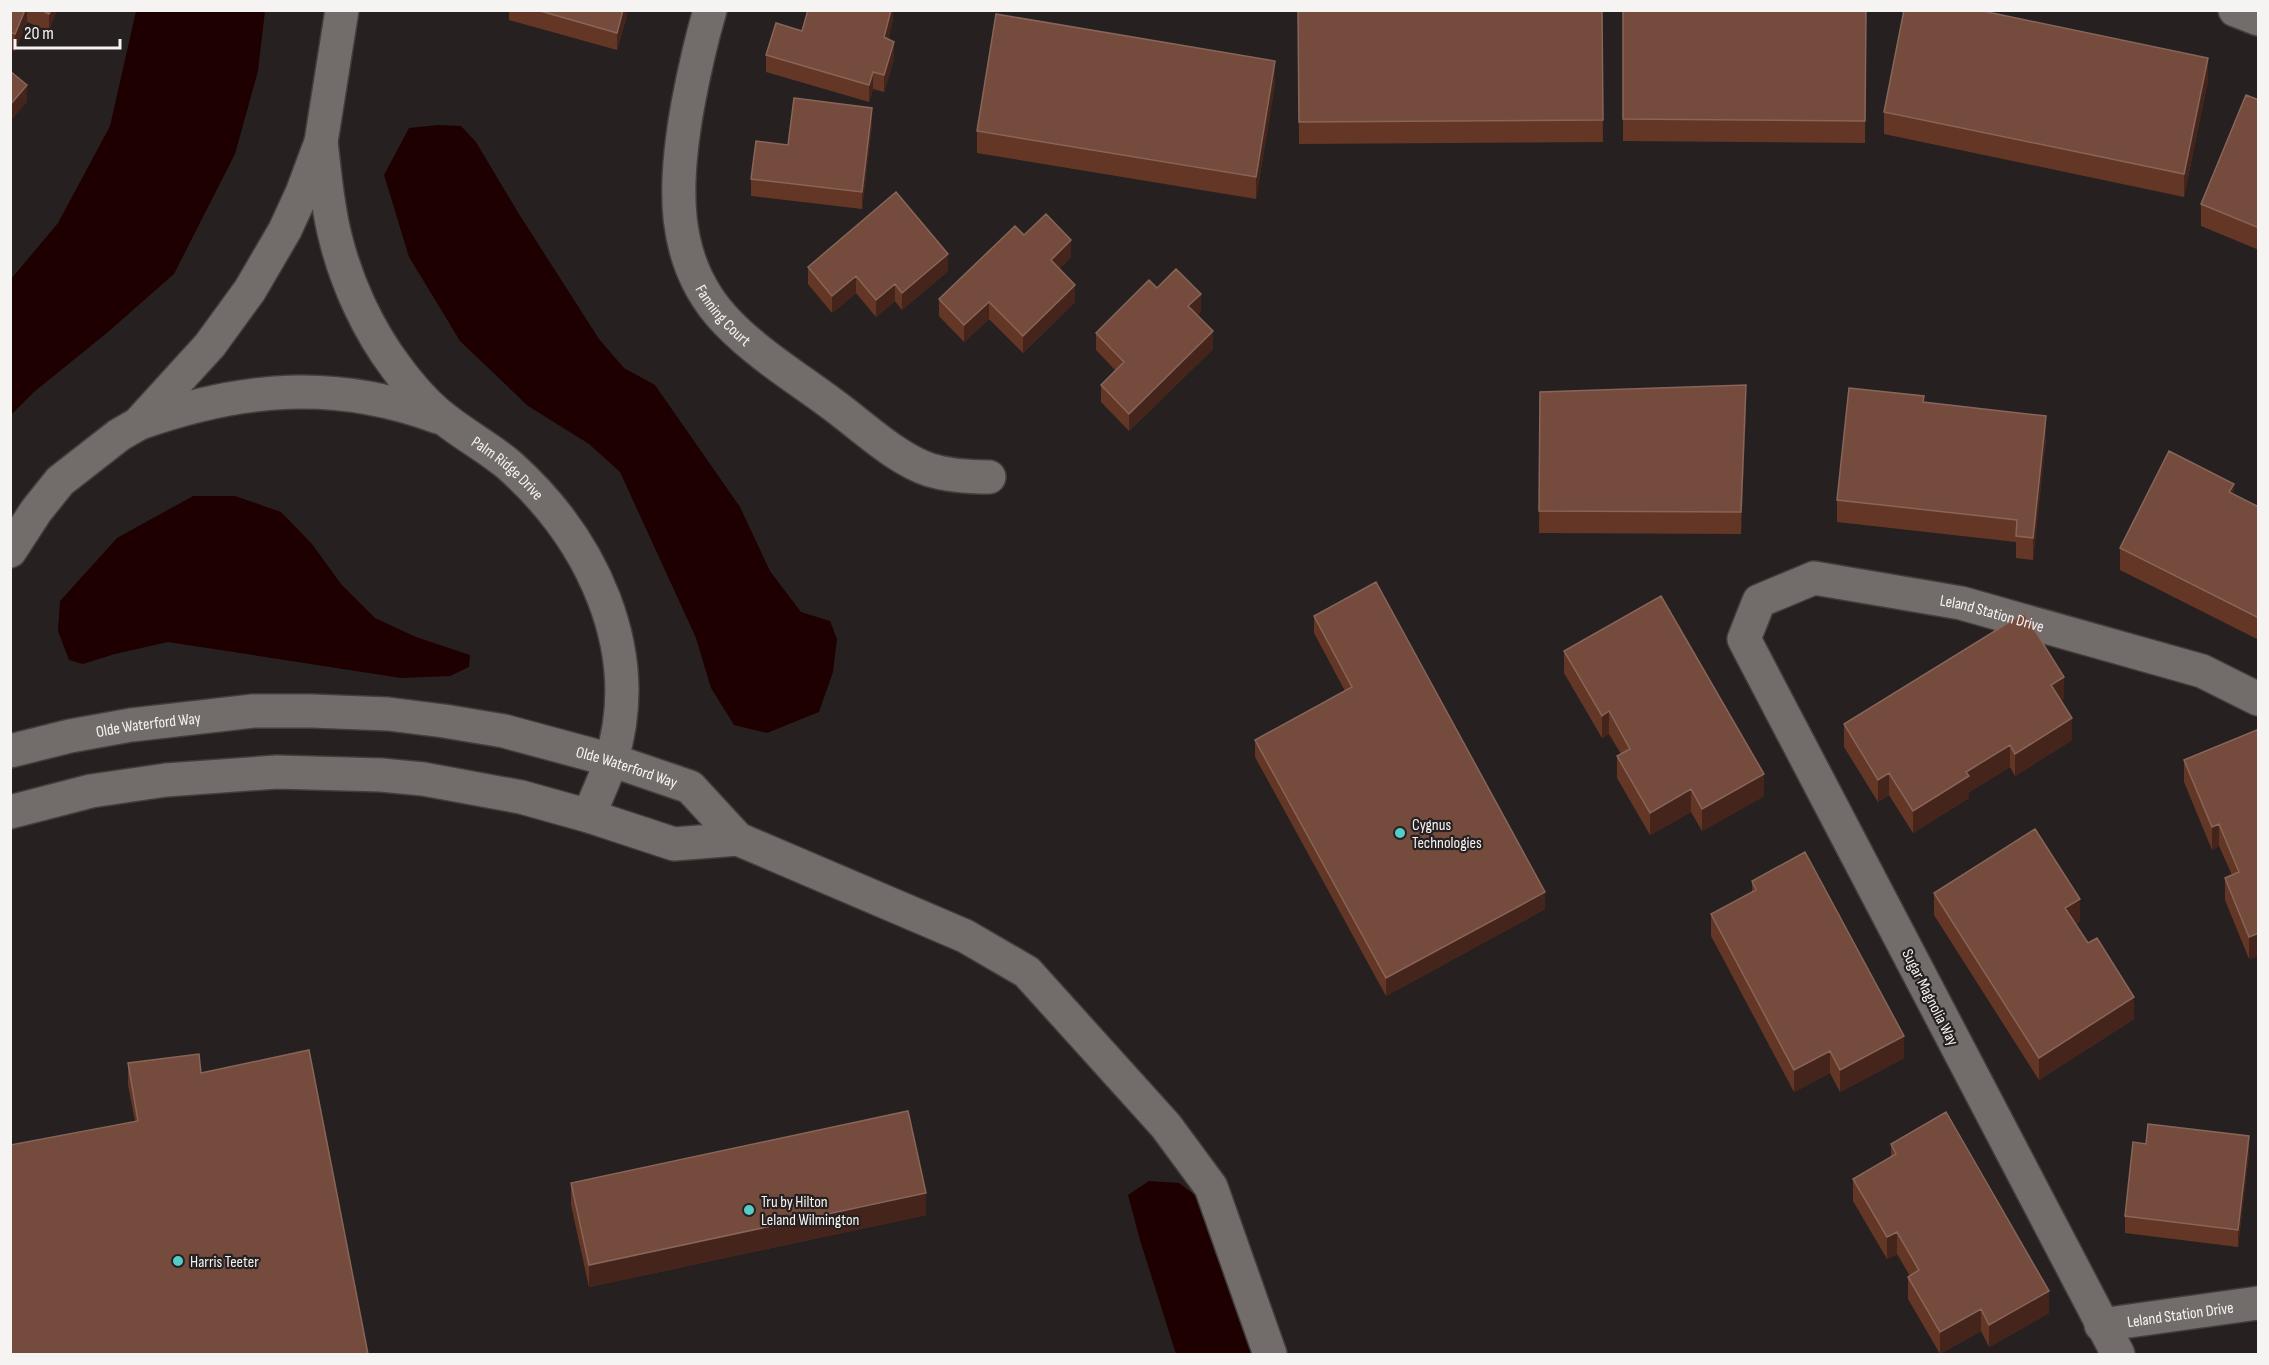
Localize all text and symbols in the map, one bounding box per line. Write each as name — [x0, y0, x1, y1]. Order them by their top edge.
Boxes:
scale bar — [15, 12, 120, 50]
text: 20 m — [24, 23, 54, 44]
street label: Fanning Court — [691, 282, 754, 351]
street label: Palm Ridge Drive — [468, 433, 547, 504]
street label: Leland Station Drive — [1938, 592, 2046, 637]
street label: Olde Waterford Way — [95, 709, 202, 742]
street label: Olde Waterford Way — [574, 743, 680, 793]
place label: Cygnus Technologies — [1412, 816, 1482, 853]
marker: Cygnus Technologies — [1393, 826, 1407, 840]
street label: Sugar Magnolia Way — [1897, 946, 1962, 1049]
place label: Tru by Hilton Leland Wilmington — [761, 1193, 859, 1230]
marker: Tru by Hilton Leland Wilmington — [742, 1203, 756, 1217]
place label: Harris Teeter — [190, 1253, 259, 1272]
marker: Harris Teeter — [171, 1254, 185, 1268]
street label: Leland Station Drive — [2126, 1299, 2235, 1332]

